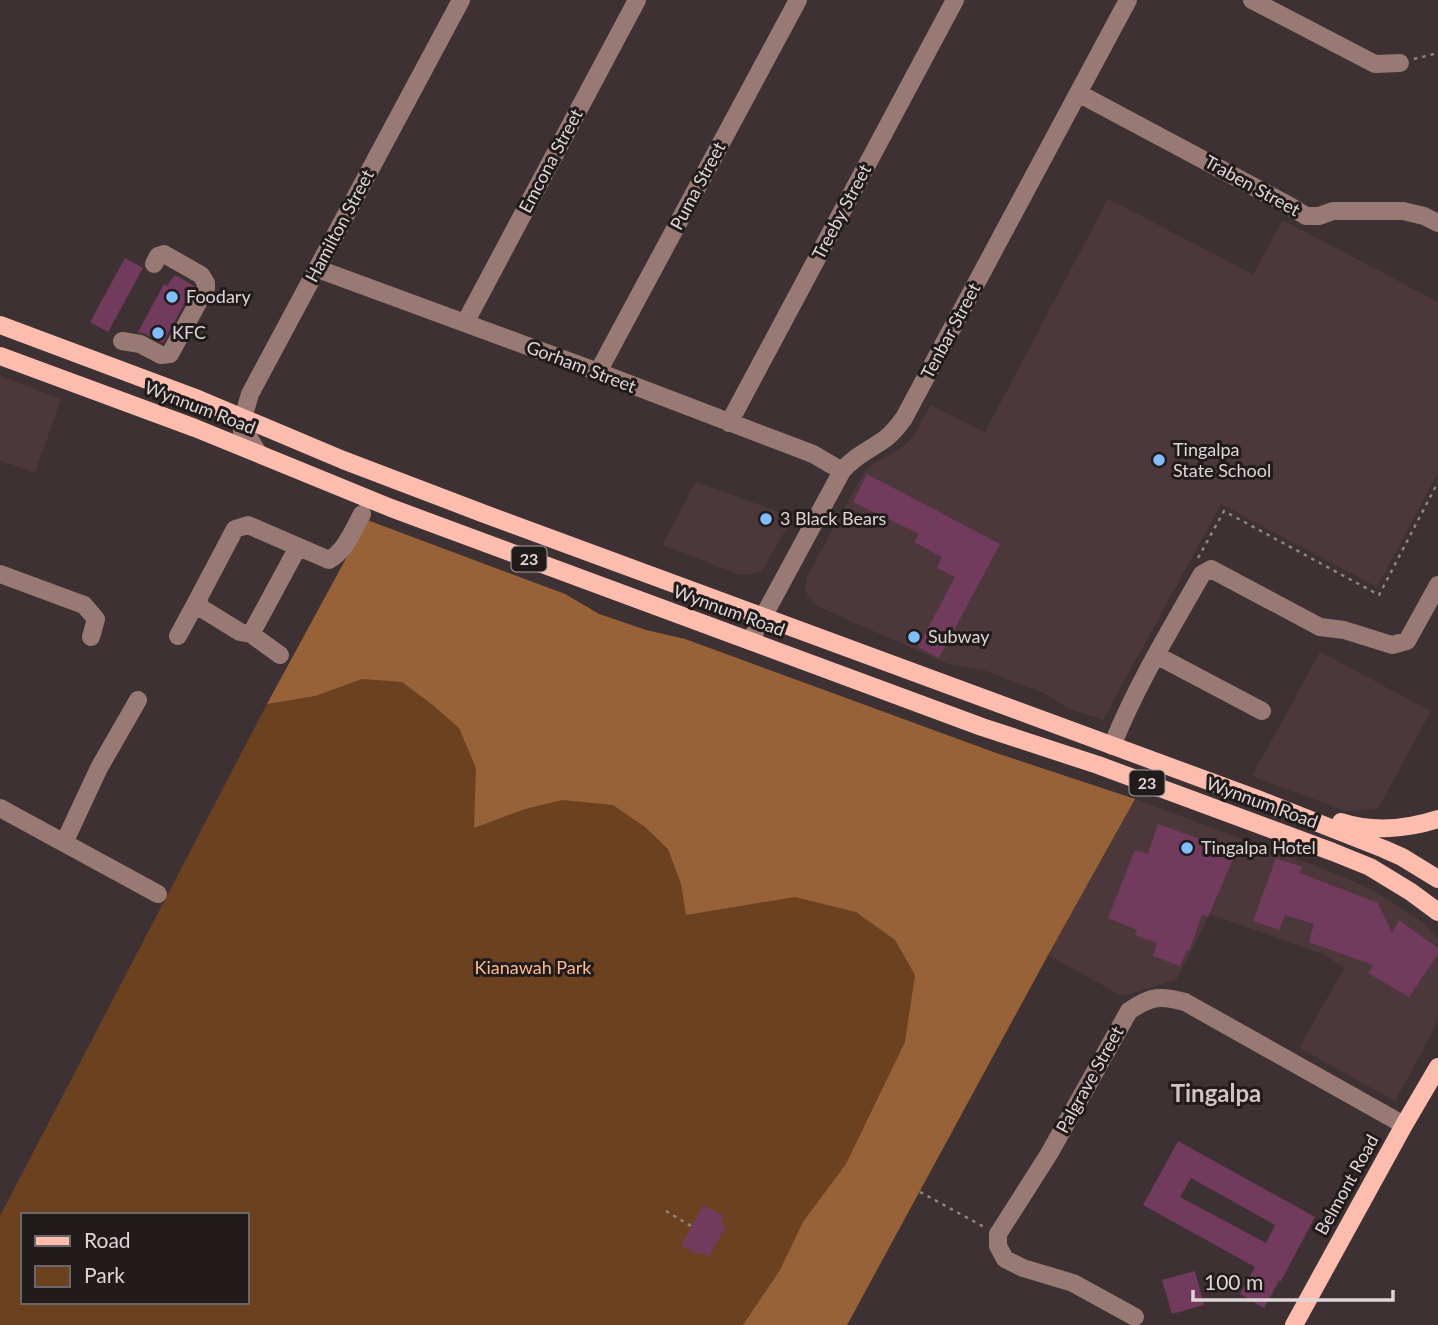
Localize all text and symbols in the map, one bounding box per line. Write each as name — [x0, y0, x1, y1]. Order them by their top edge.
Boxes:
street label: Emcona Street — [514, 104, 587, 216]
street label: Puma Street — [665, 137, 730, 233]
street label: Traben Street — [1201, 150, 1304, 221]
street label: Treeby Street — [807, 160, 876, 263]
street label: Hamilton Street — [300, 165, 378, 286]
street label: Tenbar Street — [916, 278, 985, 382]
place label: Foodary — [186, 285, 251, 307]
marker: Foodary — [164, 289, 180, 305]
place label: KFC — [172, 321, 206, 343]
marker: KFC — [150, 325, 166, 341]
street label: Gorham Street — [523, 335, 640, 397]
street label: Wynnum Road — [142, 376, 259, 438]
place label: Tingalpa State School — [1173, 438, 1271, 481]
marker: Tingalpa State School — [1151, 452, 1167, 468]
place label: 3 Black Bears — [780, 507, 886, 529]
marker: 3 Black Bears — [758, 511, 774, 527]
road number: 23 — [512, 546, 546, 572]
street label: Wynnum Road — [671, 580, 788, 640]
place label: Subway — [928, 625, 990, 647]
marker: Subway — [906, 629, 922, 645]
road number: 23 — [1130, 770, 1164, 796]
street label: Wynnum Road — [1204, 772, 1321, 832]
place label: Tingalpa Hotel — [1201, 836, 1316, 858]
marker: Tingalpa Hotel — [1179, 840, 1195, 856]
park label: Kianawah Park — [475, 956, 592, 978]
street label: Palgrave Street — [1051, 1022, 1128, 1137]
district label: Tingalpa — [1171, 1078, 1261, 1107]
street label: Belmont Road — [1310, 1131, 1383, 1238]
legend — [21, 1213, 248, 1304]
text: Road — [84, 1227, 131, 1252]
scale bar — [1193, 1258, 1392, 1302]
text: Park — [84, 1262, 125, 1287]
text: 100 m — [1204, 1269, 1263, 1294]

